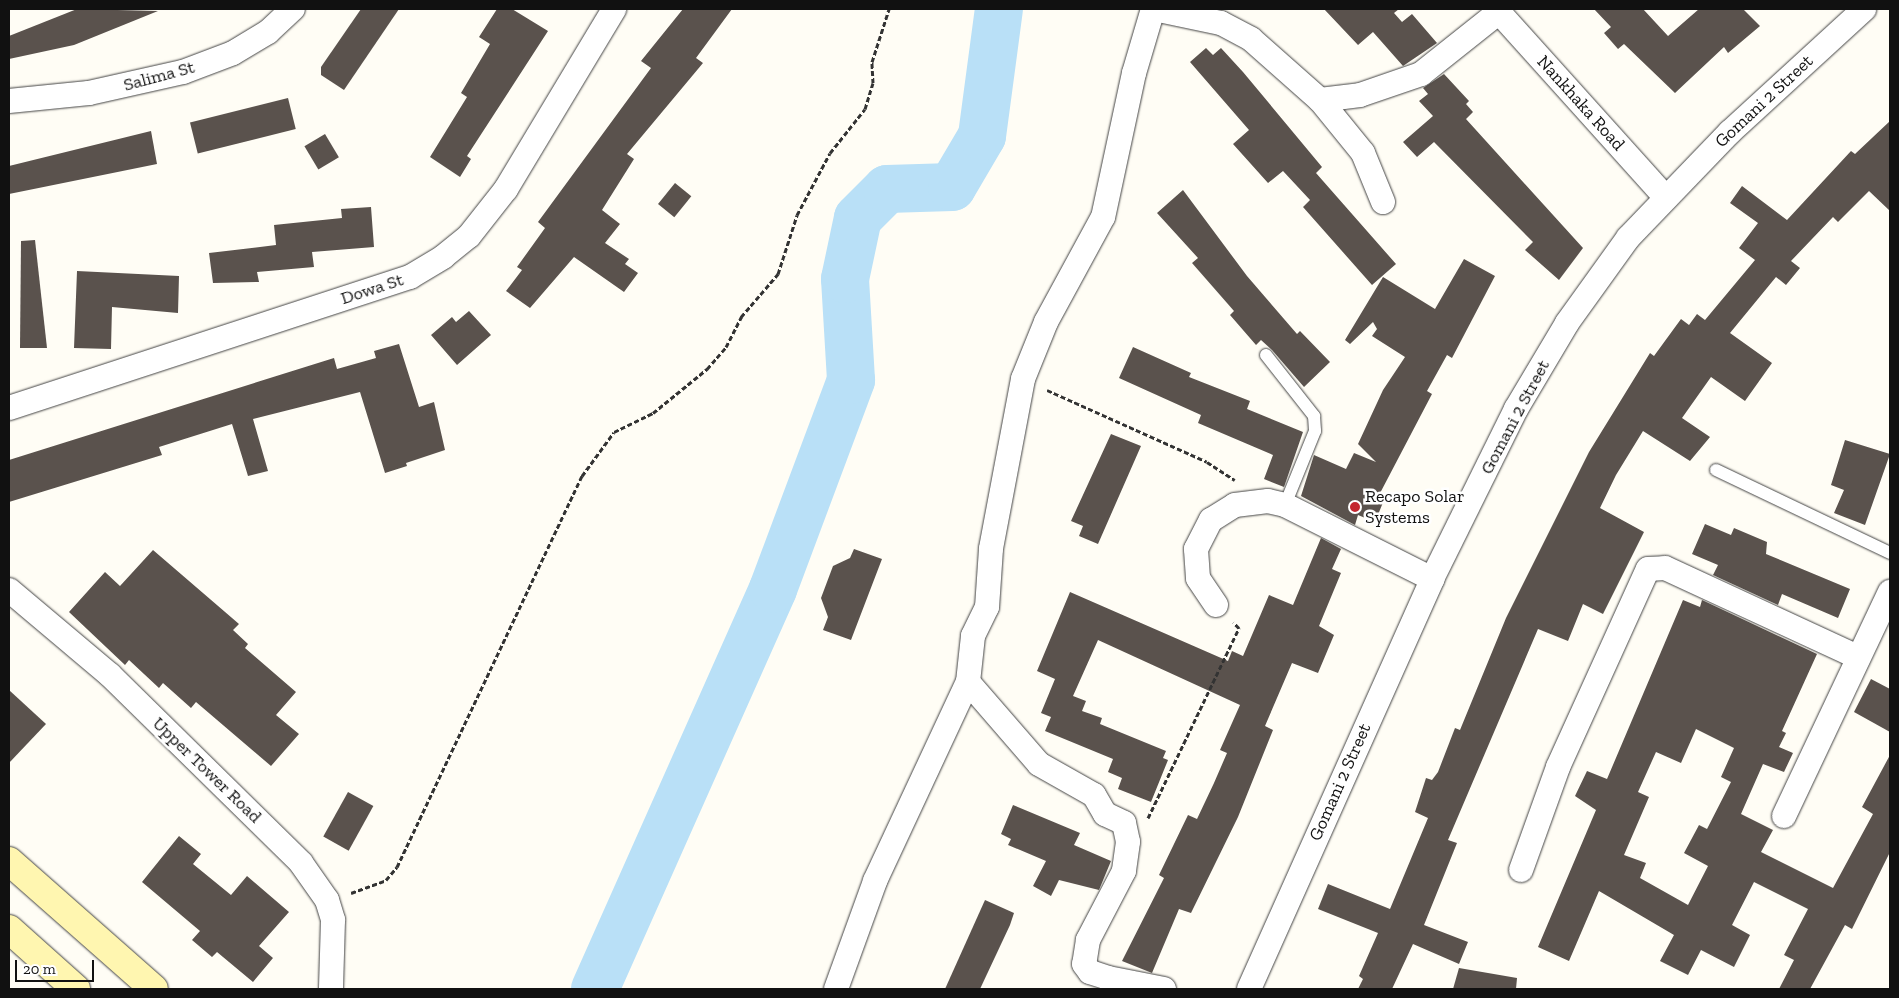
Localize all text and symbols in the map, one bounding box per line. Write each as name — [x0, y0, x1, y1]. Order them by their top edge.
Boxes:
street label: Gomani 2 Street — [1711, 50, 1817, 152]
street label: Nankhaka Road — [1533, 51, 1629, 155]
street label: Salima St — [121, 56, 197, 96]
street label: Dowa St — [338, 269, 406, 309]
street label: Gomani 2 Street — [1476, 356, 1554, 478]
place label: Recapo Solar Systems — [1365, 486, 1464, 528]
marker: Recapo Solar Systems — [1349, 501, 1361, 513]
street label: Upper Tower Road — [148, 712, 266, 828]
street label: Gomani 2 Street — [1304, 720, 1376, 844]
scale bar — [18, 950, 96, 982]
text: 20 m — [23, 960, 56, 978]

